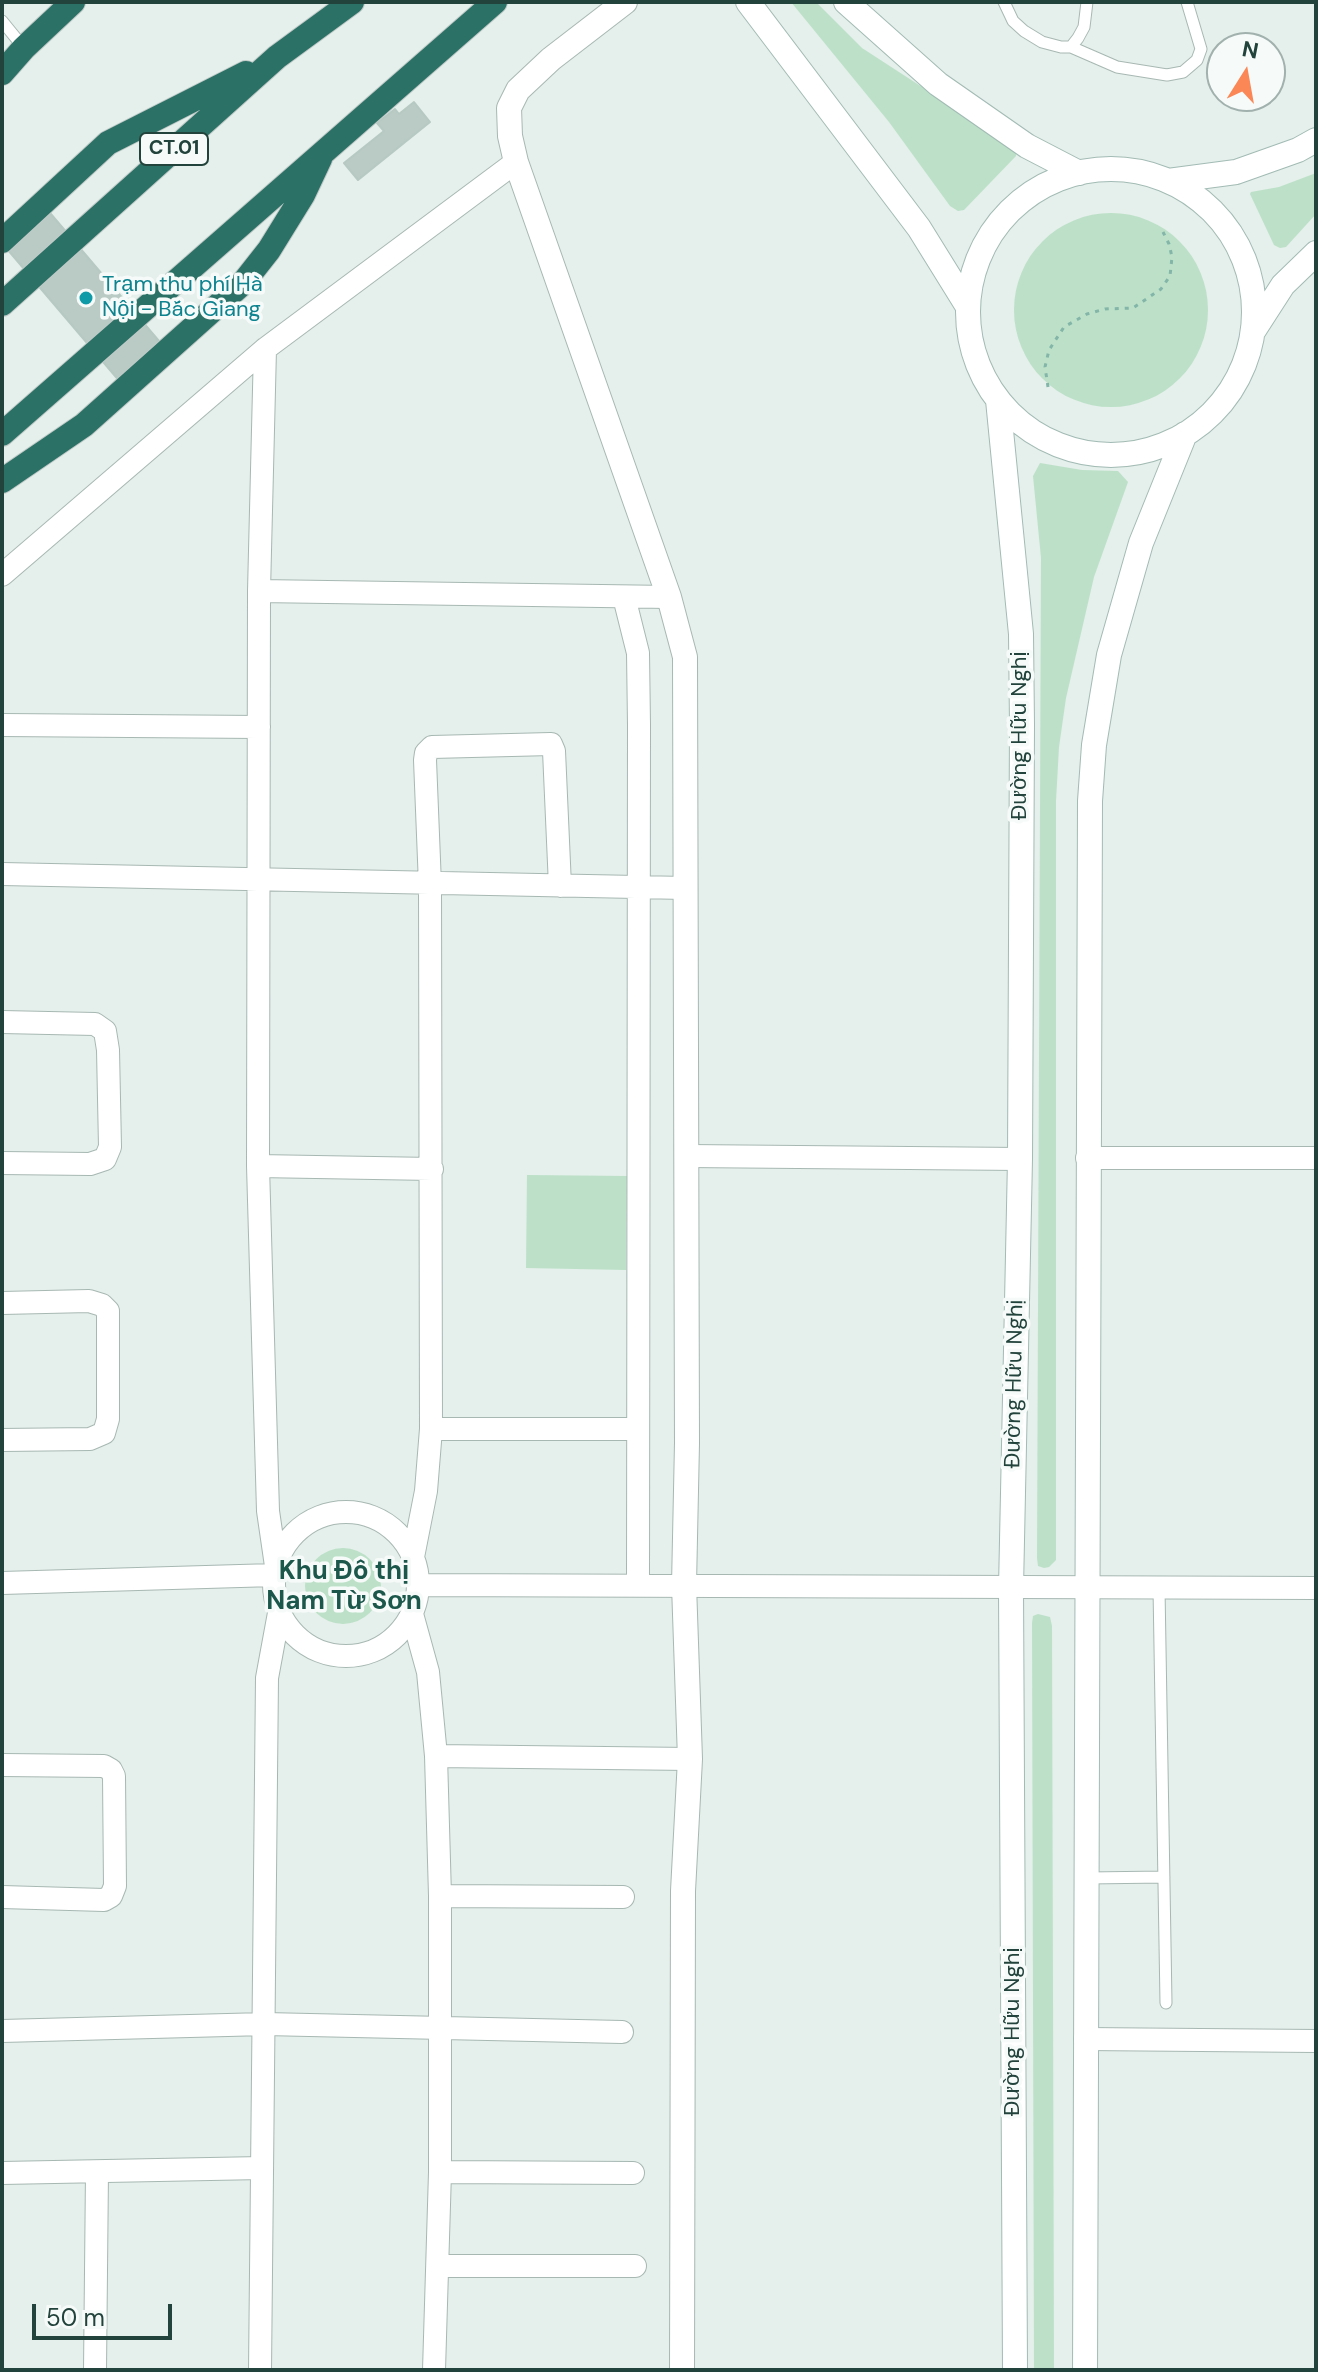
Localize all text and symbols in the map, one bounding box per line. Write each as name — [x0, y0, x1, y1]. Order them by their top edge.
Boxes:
north arrow — [1206, 32, 1286, 112]
text: N — [1240, 34, 1261, 66]
road number: CT.01 — [140, 133, 208, 165]
place label: Trạm thu phí Hà Nội - Bắc Giang — [102, 272, 263, 324]
marker: Trạm thu phí Hà Nội - Bắc Giang — [77, 289, 95, 307]
street label: Đường Hữu Nghị — [1007, 652, 1033, 820]
street label: Đường Hữu Nghị — [1000, 1299, 1030, 1469]
district label: Khu Đô thị Nam Từ Sơn — [266, 1556, 422, 1618]
street label: Đường Hữu Nghị — [1000, 1948, 1026, 2116]
scale bar — [36, 2288, 176, 2338]
text: 50 m — [46, 2302, 105, 2333]

